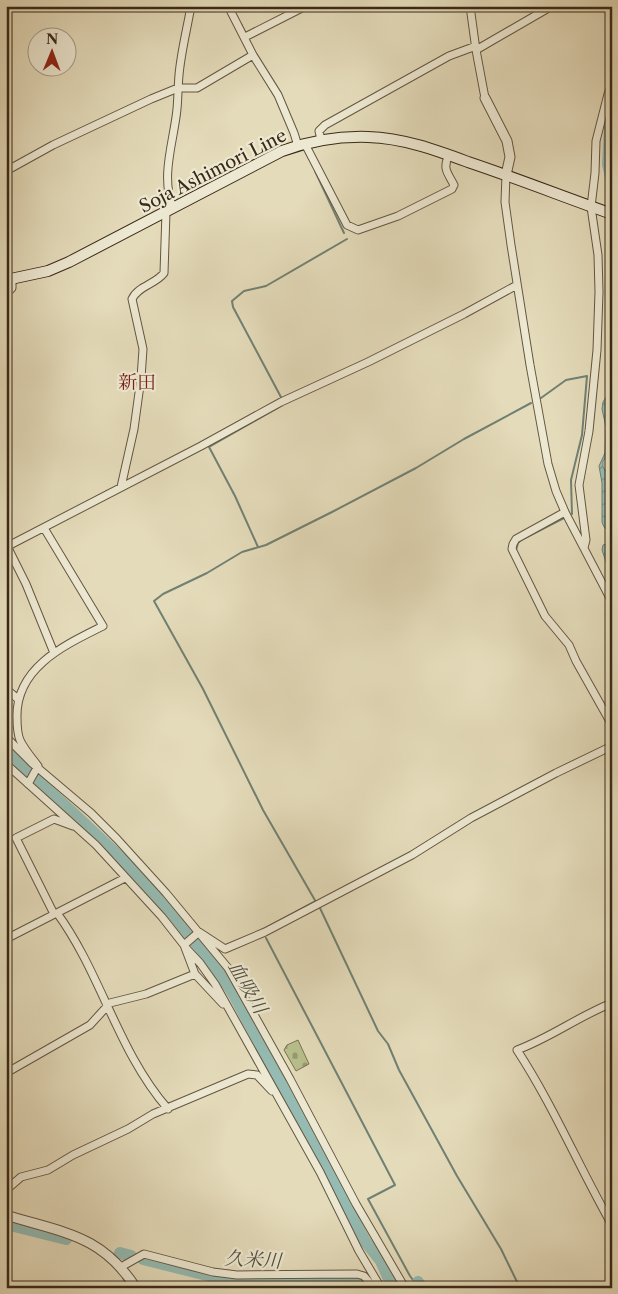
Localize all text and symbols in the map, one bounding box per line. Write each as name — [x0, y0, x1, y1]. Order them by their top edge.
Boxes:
north arrow — [28, 28, 78, 78]
text: N — [46, 30, 58, 48]
street label: Soja Ashimori Line — [136, 124, 290, 218]
district label: 新田 — [118, 371, 156, 394]
water label: 血吸川 — [223, 957, 273, 1019]
water label: 久米川 — [224, 1247, 284, 1273]

